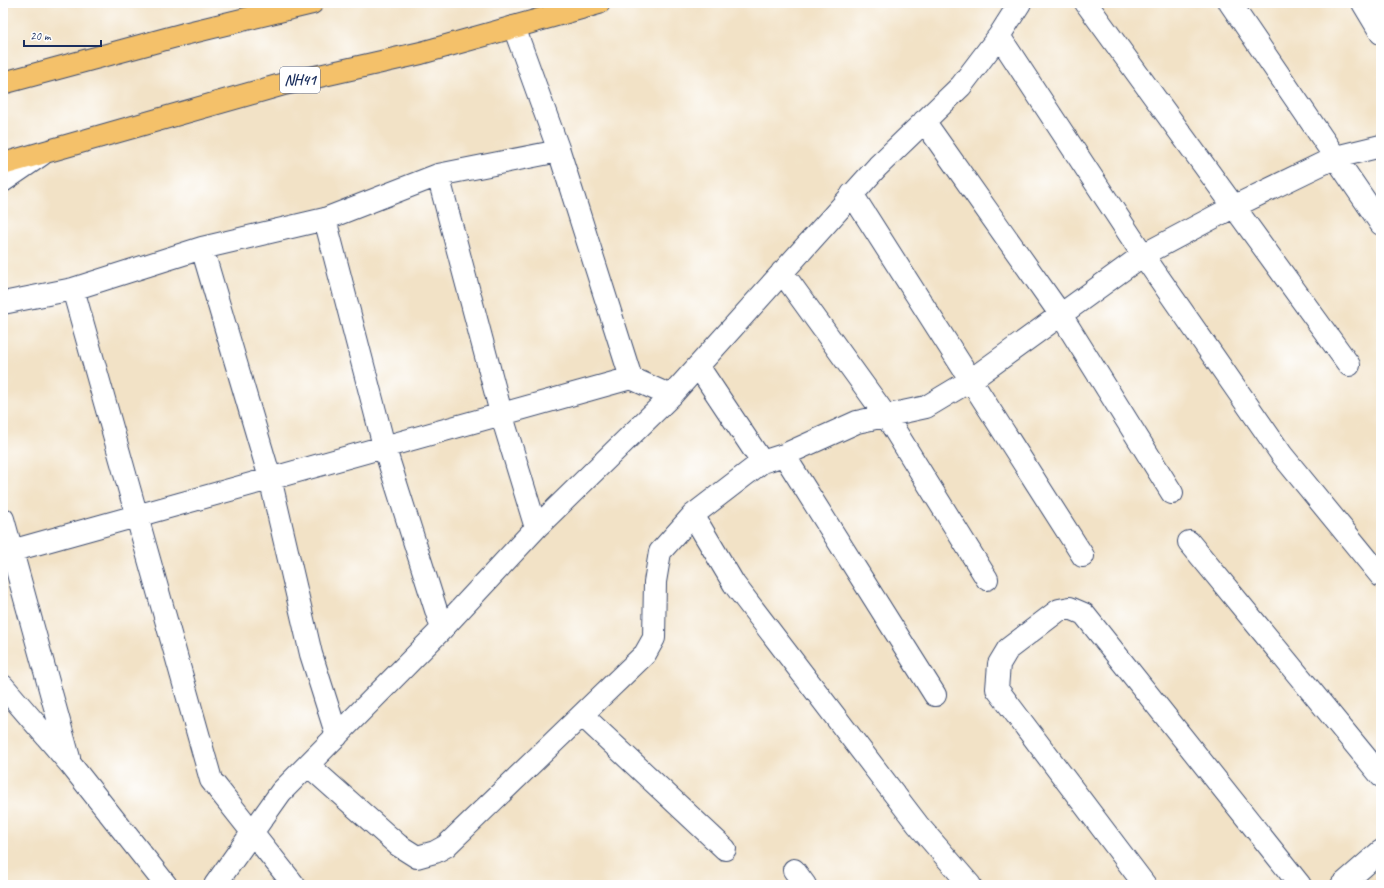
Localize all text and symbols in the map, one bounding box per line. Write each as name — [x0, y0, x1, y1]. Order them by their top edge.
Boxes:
scale bar — [24, 22, 101, 48]
text: 20 m — [30, 28, 52, 44]
road number: NH41 — [280, 67, 320, 93]

